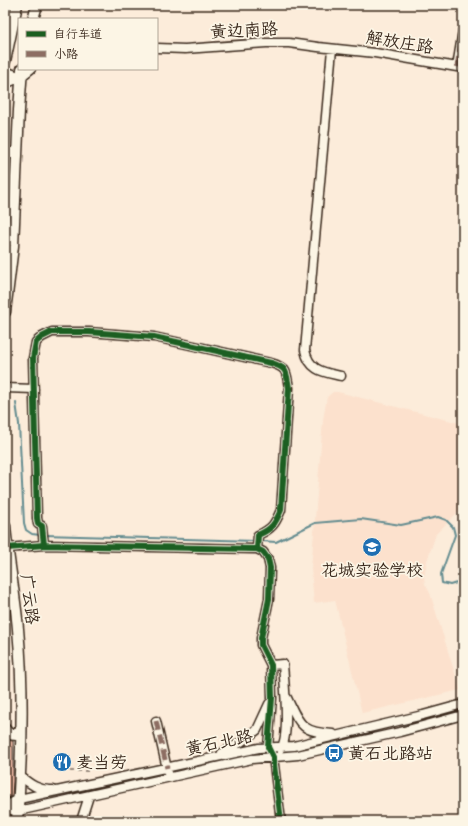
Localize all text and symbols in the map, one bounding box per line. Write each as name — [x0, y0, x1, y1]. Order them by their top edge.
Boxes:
legend — [18, 18, 158, 70]
street label: 黄边南路 — [210, 18, 279, 43]
text: 自行车道 — [54, 26, 102, 42]
street label: 解放庄路 — [365, 27, 435, 58]
text: 小路 — [54, 46, 78, 62]
school or university icon: 花城实验学校 — [361, 536, 383, 558]
place label: 花城实验学校 — [321, 560, 423, 581]
street label: 广云路 — [16, 572, 43, 626]
street label: 黄石北路 — [184, 725, 255, 760]
bus stop icon: 黄石北路站 — [323, 742, 345, 764]
place label: 黄石北路站 — [348, 743, 433, 764]
restaurant icon: 麦当劳 — [51, 751, 73, 773]
place label: 麦当劳 — [76, 752, 127, 773]

